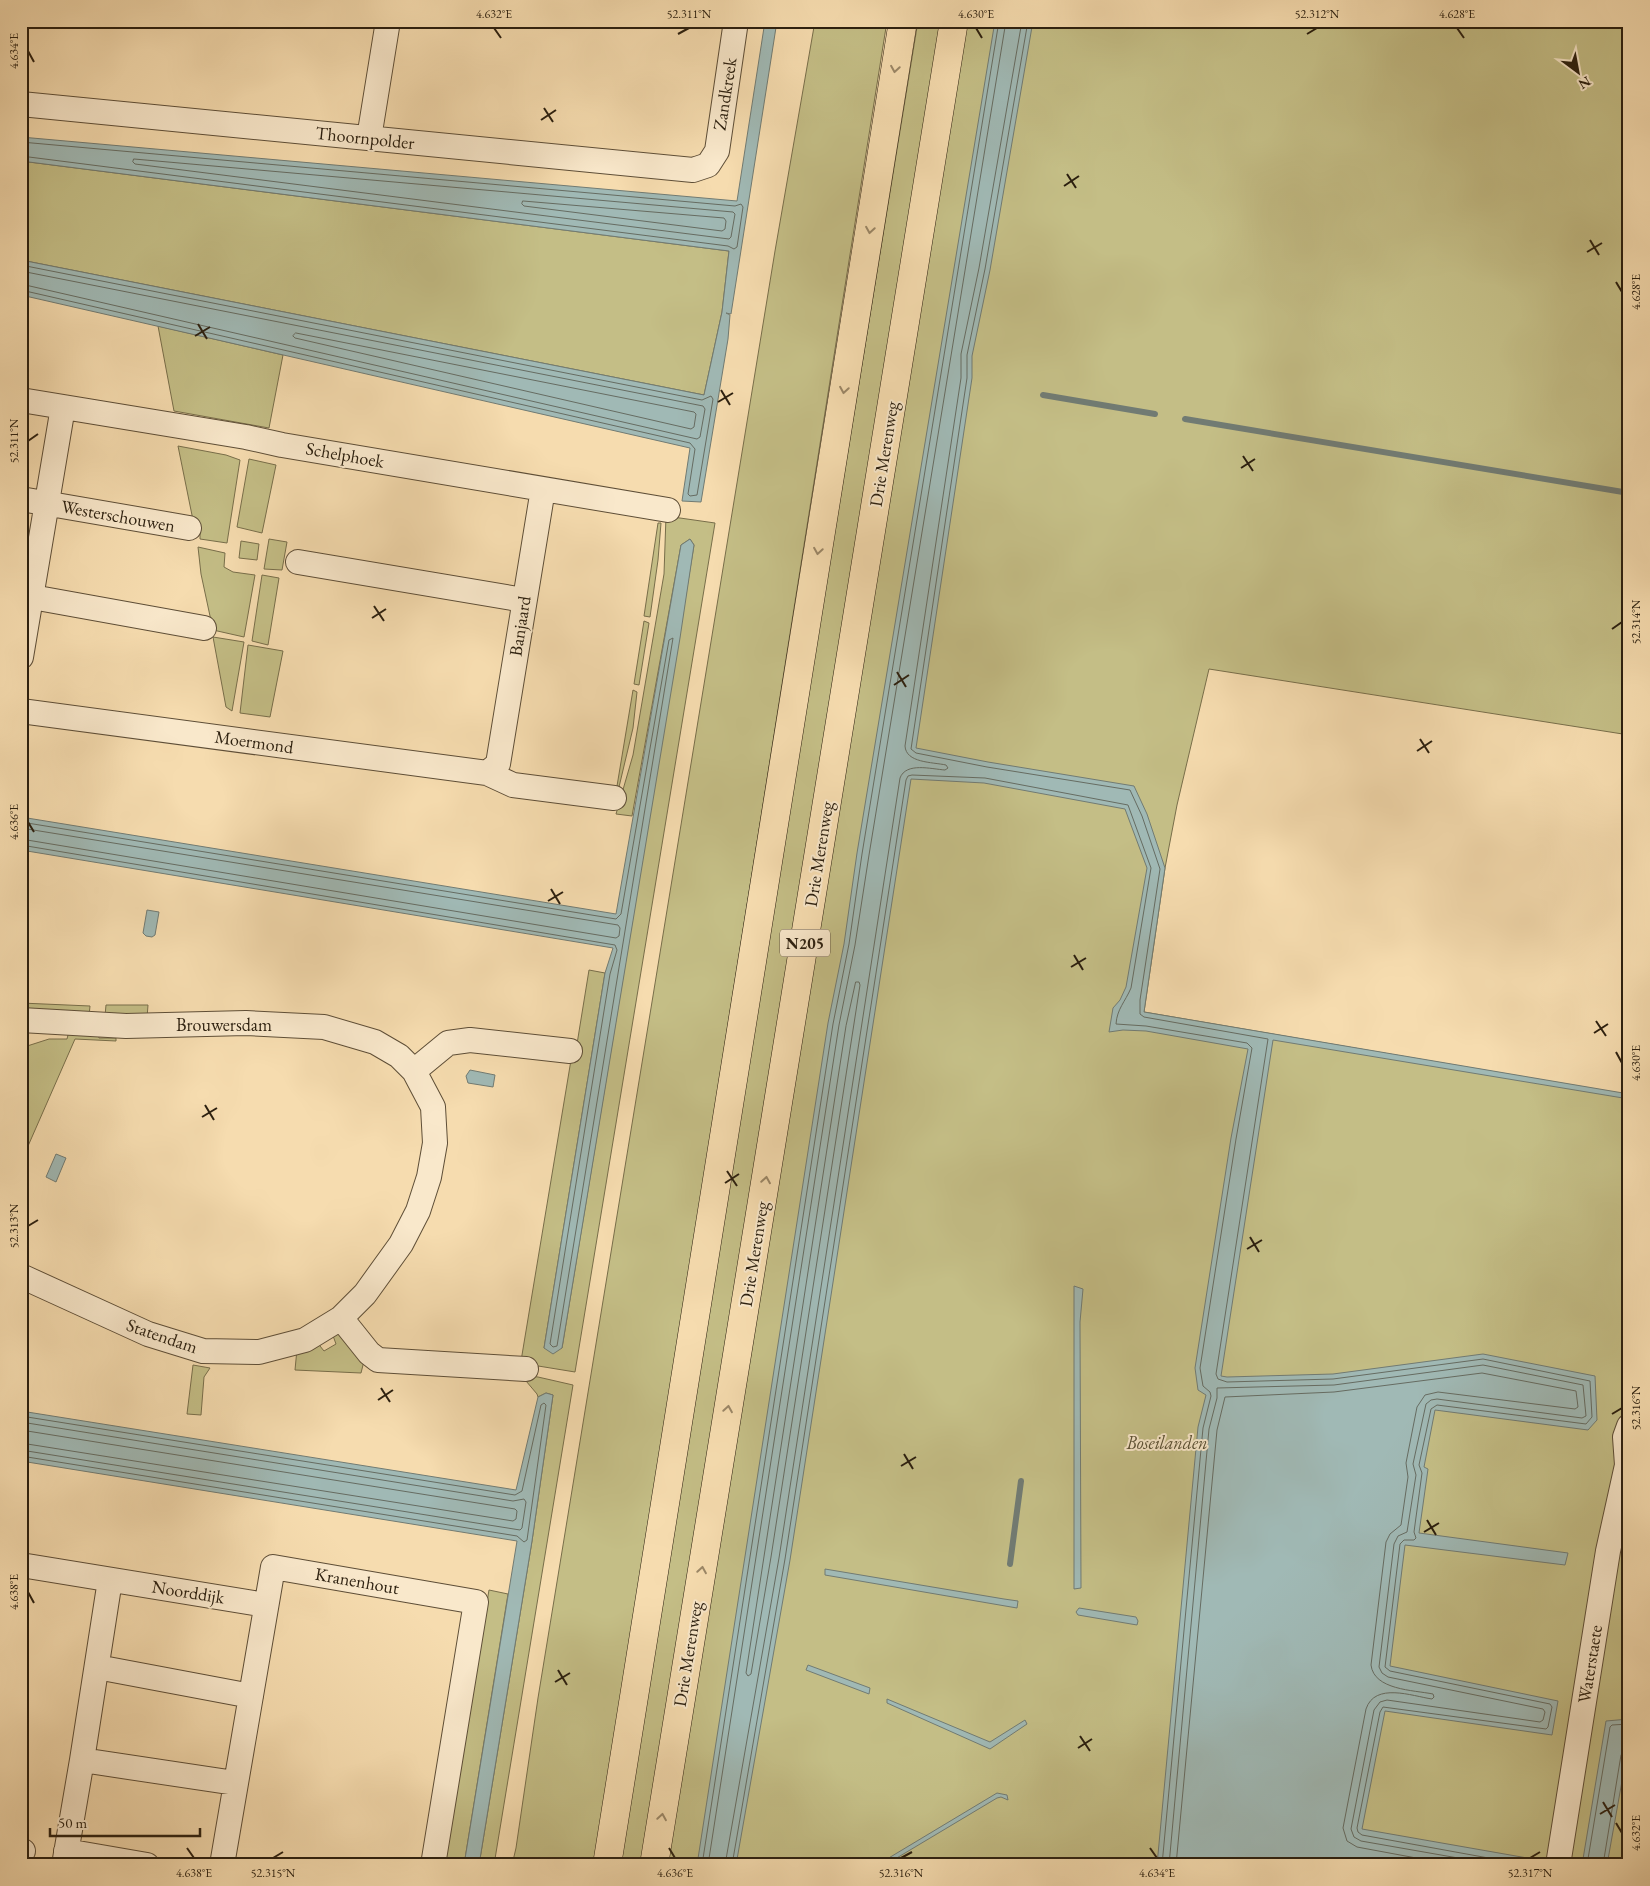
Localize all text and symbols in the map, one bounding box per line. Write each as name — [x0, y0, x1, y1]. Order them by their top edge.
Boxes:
text: 4.632°E — [476, 6, 512, 22]
text: 52.311°N — [667, 6, 712, 22]
text: 4.630°E — [958, 6, 994, 22]
text: 52.312°N — [1295, 6, 1340, 22]
text: 4.628°E — [1439, 6, 1475, 22]
text: 4.634°E — [6, 33, 22, 69]
north arrow — [1552, 48, 1602, 98]
street label: Zandkreek — [707, 55, 742, 132]
one-way arrow — [891, 65, 901, 74]
text: N — [1575, 72, 1594, 94]
street label: Thoornpolder — [315, 121, 416, 154]
one-way arrow — [865, 225, 875, 234]
text: 4.628°E — [1628, 274, 1644, 310]
one-way arrow — [840, 386, 850, 395]
street label: Drie Merenweg — [864, 399, 903, 508]
text: 52.311°N — [6, 418, 22, 463]
street label: Schelphoek — [304, 436, 387, 473]
street label: Westerschouwen — [59, 494, 177, 537]
one-way arrow — [814, 546, 824, 555]
street label: Banjaard — [503, 593, 536, 658]
text: 52.314°N — [1628, 599, 1644, 644]
street label: Moermond — [213, 725, 296, 759]
street label: Drie Merenweg — [799, 799, 838, 908]
text: 4.636°E — [6, 804, 22, 840]
road number: N205 — [780, 930, 830, 956]
street label: Brouwersdam — [176, 1013, 272, 1036]
text: 4.630°E — [1628, 1045, 1644, 1081]
one-way arrow — [760, 1176, 771, 1184]
street label: Drie Merenweg — [734, 1199, 773, 1308]
text: 52.313°N — [6, 1203, 22, 1248]
street label: Statendam — [124, 1313, 201, 1358]
text: 52.316°N — [1628, 1385, 1644, 1430]
one-way arrow — [723, 1405, 733, 1414]
park label: Boseilanden — [1125, 1431, 1208, 1454]
street label: Kranenhout — [313, 1562, 401, 1599]
one-way arrow — [696, 1565, 706, 1574]
text: 4.638°E — [6, 1574, 22, 1610]
street label: Noorddijk — [150, 1574, 227, 1609]
street label: Drie Merenweg — [668, 1599, 707, 1708]
street label: Waterstaete — [1572, 1623, 1607, 1705]
scale bar — [50, 1806, 200, 1838]
one-way arrow — [657, 1812, 667, 1821]
text: 50 m — [58, 1813, 87, 1832]
text: 4.632°E — [1628, 1815, 1644, 1851]
text: 4.638°E — [176, 1865, 212, 1881]
text: 52.315°N — [251, 1865, 296, 1881]
text: 4.636°E — [657, 1865, 693, 1881]
text: 52.316°N — [879, 1865, 924, 1881]
text: 4.634°E — [1139, 1865, 1175, 1881]
text: 52.317°N — [1508, 1865, 1553, 1881]

